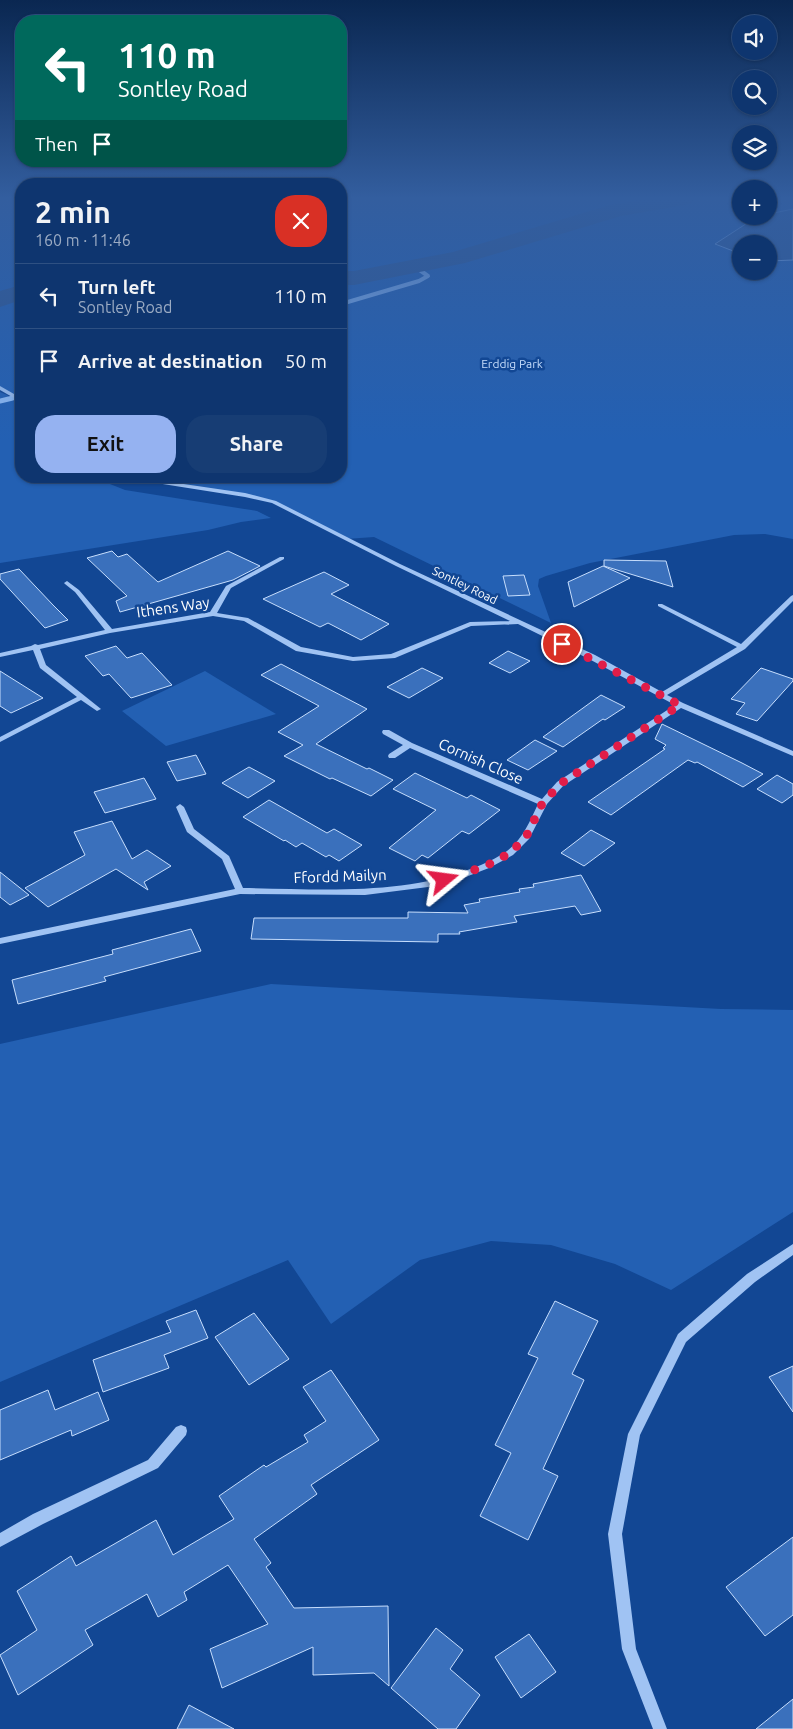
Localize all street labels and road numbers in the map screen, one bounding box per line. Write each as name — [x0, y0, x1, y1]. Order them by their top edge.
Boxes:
street label: Sontley Road — [430, 564, 500, 606]
street label: Ithens Way — [135, 593, 211, 621]
street label: Cornish Close — [436, 735, 526, 787]
street label: Ffordd Mailyn — [293, 866, 387, 886]

